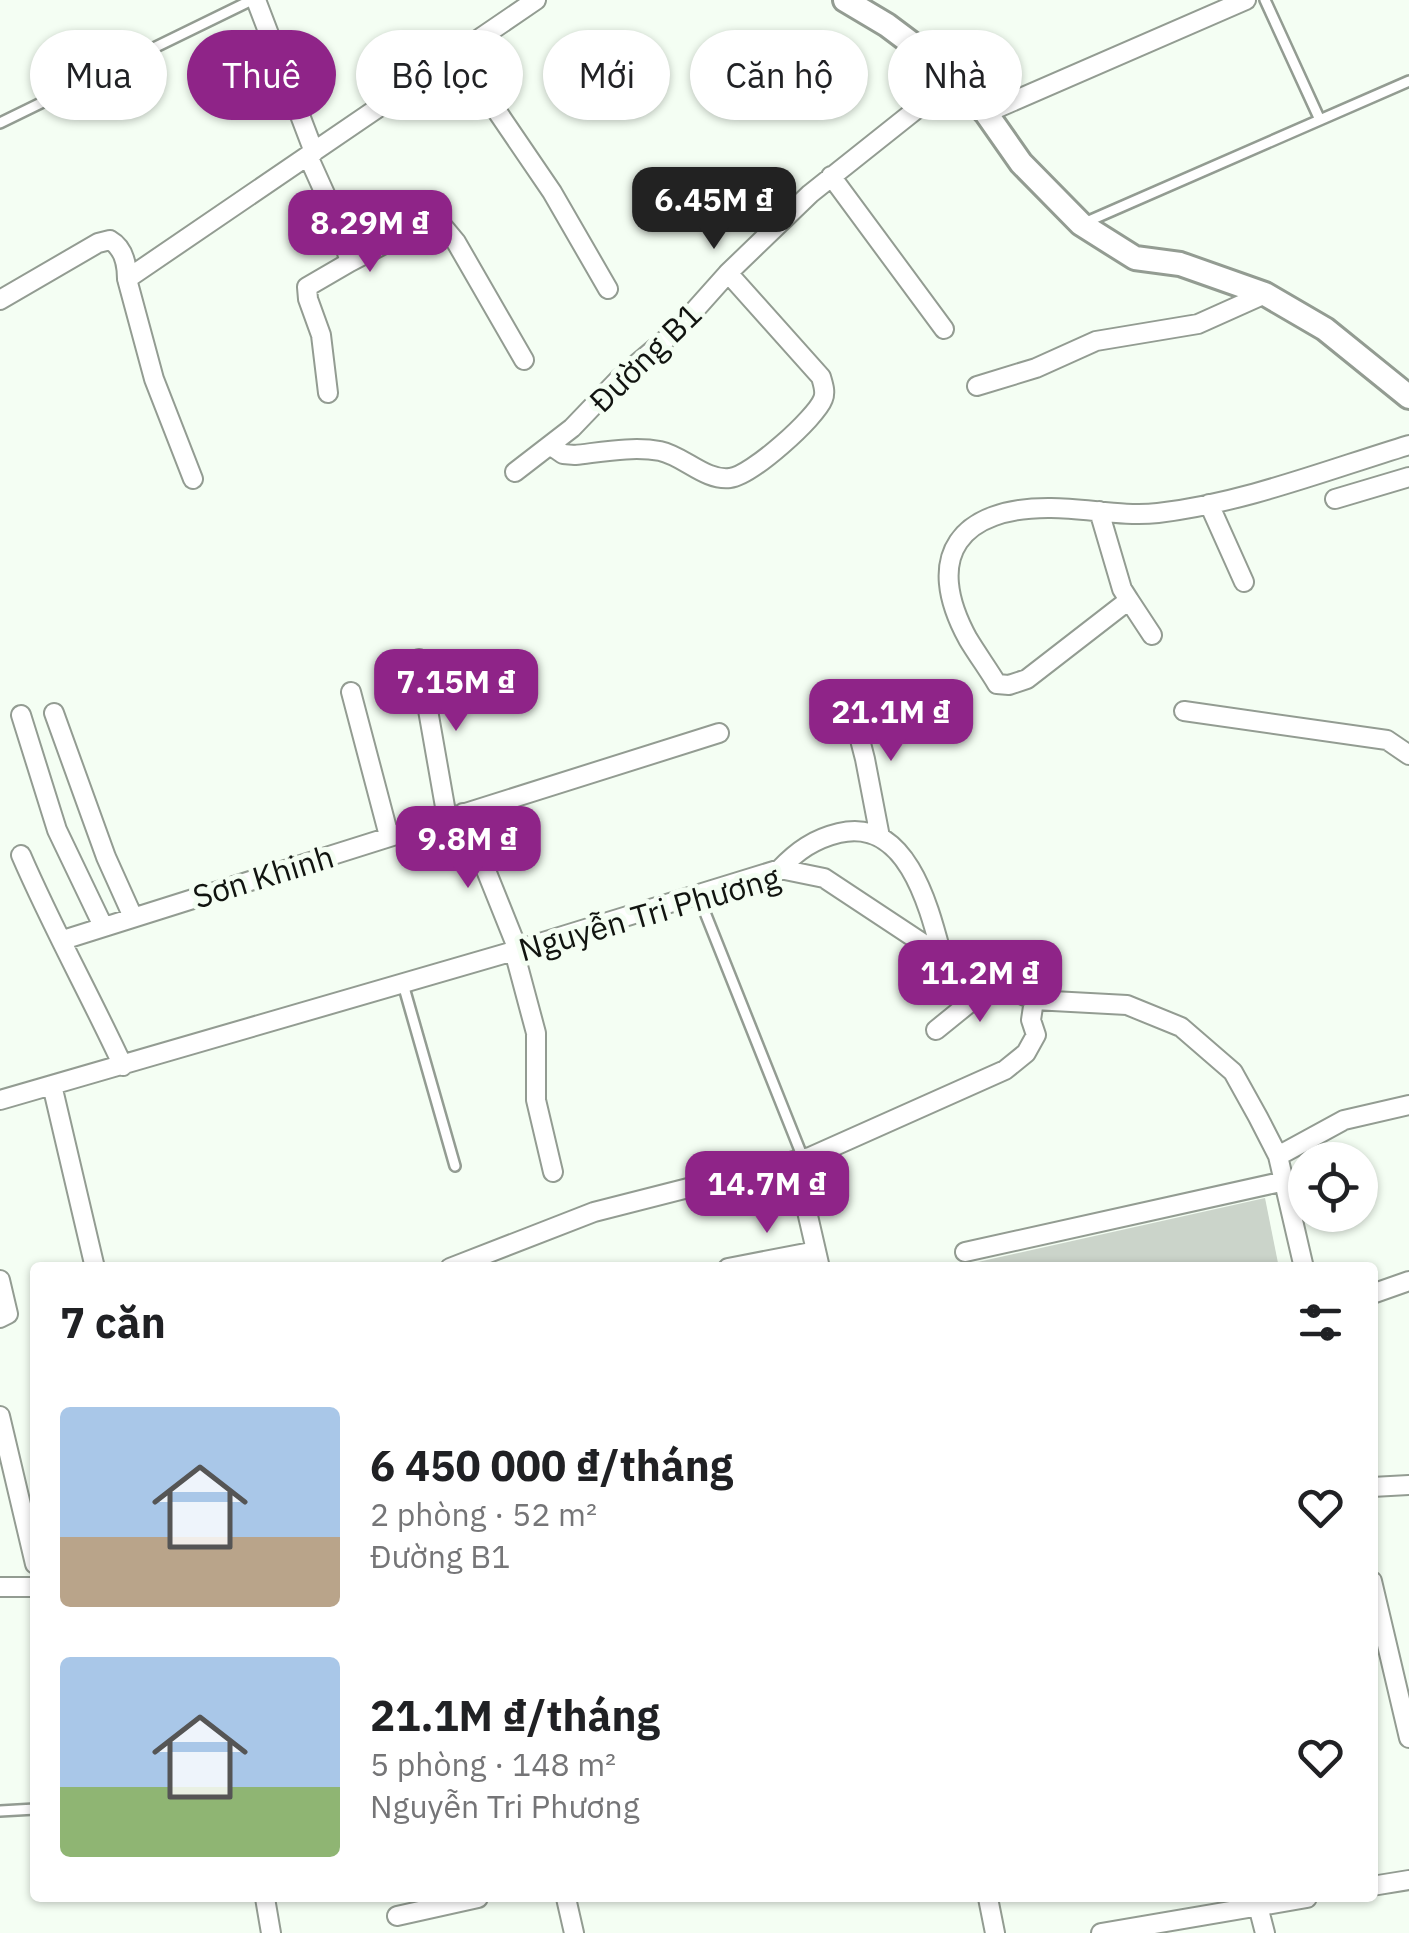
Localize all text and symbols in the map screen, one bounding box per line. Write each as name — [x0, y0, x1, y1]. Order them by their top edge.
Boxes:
chip: Mua — [30, 30, 167, 120]
chip: Thuê — [187, 30, 336, 120]
chip: Bộ lọc — [356, 30, 523, 120]
chip: Mới — [543, 30, 670, 120]
chip: Căn hộ — [690, 30, 868, 120]
chip: Nhà — [888, 30, 1022, 120]
pin: 6.45M ₫ — [622, 167, 806, 252]
text: 6.45M ₫ — [654, 178, 774, 220]
pin: 8.29M ₫ — [278, 190, 462, 275]
text: 8.29M ₫ — [310, 201, 430, 243]
street label: Đường B1 — [580, 293, 710, 421]
pin: 7.15M ₫ — [364, 649, 548, 734]
text: 7.15M ₫ — [396, 660, 516, 702]
pin: 21.1M ₫ — [799, 679, 983, 764]
text: 21.1M ₫ — [831, 690, 951, 732]
pin: 9.8M ₫ — [387, 806, 549, 891]
text: 9.8M ₫ — [418, 817, 518, 859]
street label: Sơn Khinh — [187, 835, 339, 917]
street label: Nguyễn Tri Phương — [514, 856, 784, 970]
pin: 11.2M ₫ — [888, 940, 1072, 1025]
text: 11.2M ₫ — [920, 951, 1040, 993]
map controls — [1288, 1142, 1378, 1232]
button: locate — [1288, 1142, 1378, 1232]
pin: 14.7M ₫ — [675, 1151, 859, 1236]
text: 14.7M ₫ — [707, 1162, 827, 1204]
text: 7 căn — [60, 1295, 166, 1350]
icon: filters — [1293, 1295, 1348, 1350]
text: 6 450 000 ₫/tháng — [370, 1438, 733, 1493]
icon: home — [140, 1447, 260, 1567]
icon: heart — [1293, 1480, 1348, 1535]
text: 2 phòng · 52 m² — [370, 1493, 597, 1535]
text: Đường B1 — [370, 1535, 510, 1577]
text: 21.1M ₫/tháng — [370, 1688, 660, 1743]
icon: home — [140, 1697, 260, 1817]
icon: heart — [1293, 1730, 1348, 1785]
text: 5 phòng · 148 m² — [370, 1743, 616, 1785]
text: Nguyễn Tri Phương — [370, 1785, 640, 1827]

